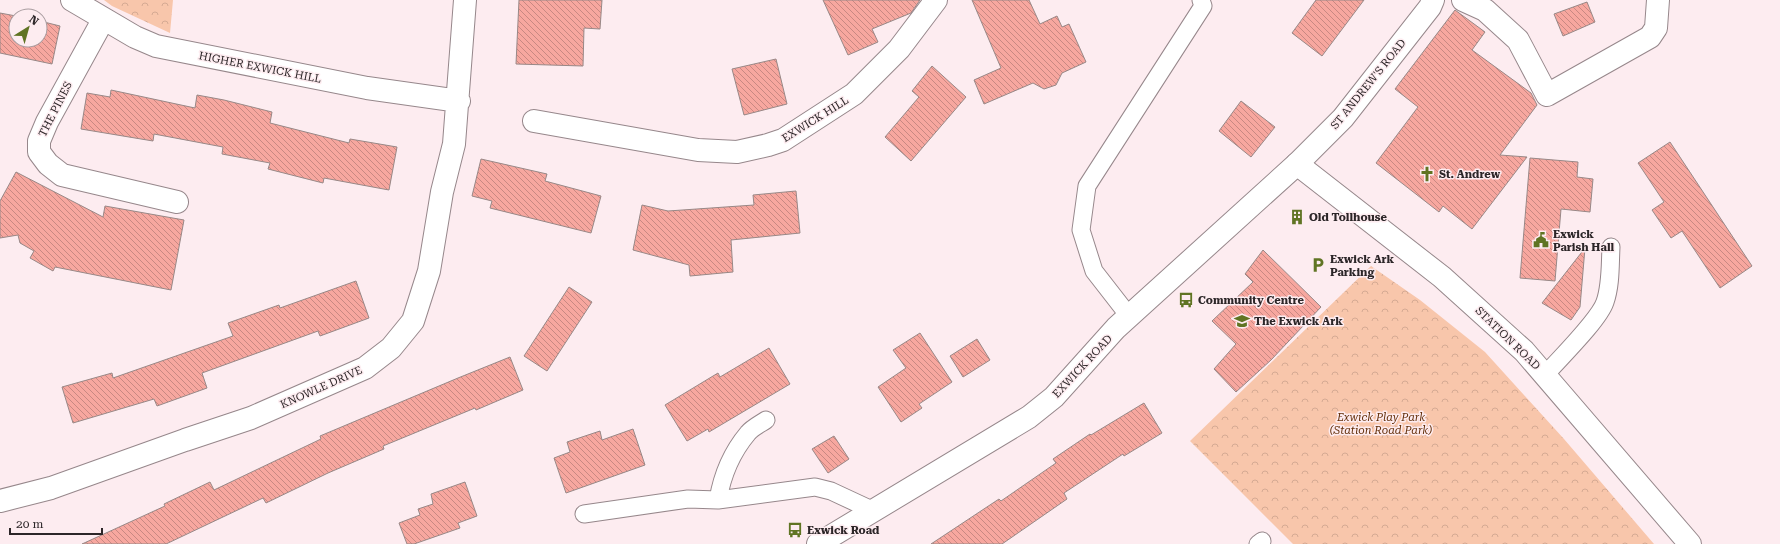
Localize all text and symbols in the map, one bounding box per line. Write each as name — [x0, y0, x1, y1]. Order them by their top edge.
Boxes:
north arrow — [8, 8, 48, 48]
text: N — [26, 13, 41, 28]
street label: ST ANDREW'S ROAD — [1328, 37, 1409, 132]
street label: HIGHER EXWICK HILL — [198, 49, 322, 86]
street label: THE PINES — [36, 79, 75, 139]
street label: EXWICK HILL — [780, 94, 851, 145]
church icon: St. Andrew — [1418, 165, 1436, 183]
place label: St. Andrew — [1439, 168, 1501, 181]
building icon: Old Tollhouse — [1288, 208, 1306, 226]
place label: Old Tollhouse — [1309, 211, 1387, 224]
place label: Exwick Parish Hall — [1553, 228, 1614, 254]
public building icon: Exwick Parish Hall — [1532, 231, 1550, 249]
place label: Exwick Ark Parking — [1330, 253, 1395, 279]
parking icon: Exwick Ark Parking — [1309, 256, 1327, 274]
bus stop icon: Community Centre — [1177, 291, 1195, 309]
place label: Community Centre — [1198, 294, 1304, 307]
street label: STATION ROAD — [1473, 304, 1543, 373]
school or university icon: The Exwick Ark — [1233, 312, 1251, 330]
place label: The Exwick Ark — [1254, 315, 1343, 328]
street label: EXWICK ROAD — [1050, 332, 1115, 401]
street label: KNOWLE DRIVE — [278, 364, 364, 411]
park label: Exwick Play Park (Station Road Park) — [1330, 411, 1433, 437]
scale bar — [10, 510, 102, 536]
text: 20 m — [16, 517, 43, 531]
bus stop icon: Exwick Road — [786, 521, 804, 539]
place label: Exwick Road — [807, 524, 880, 537]

